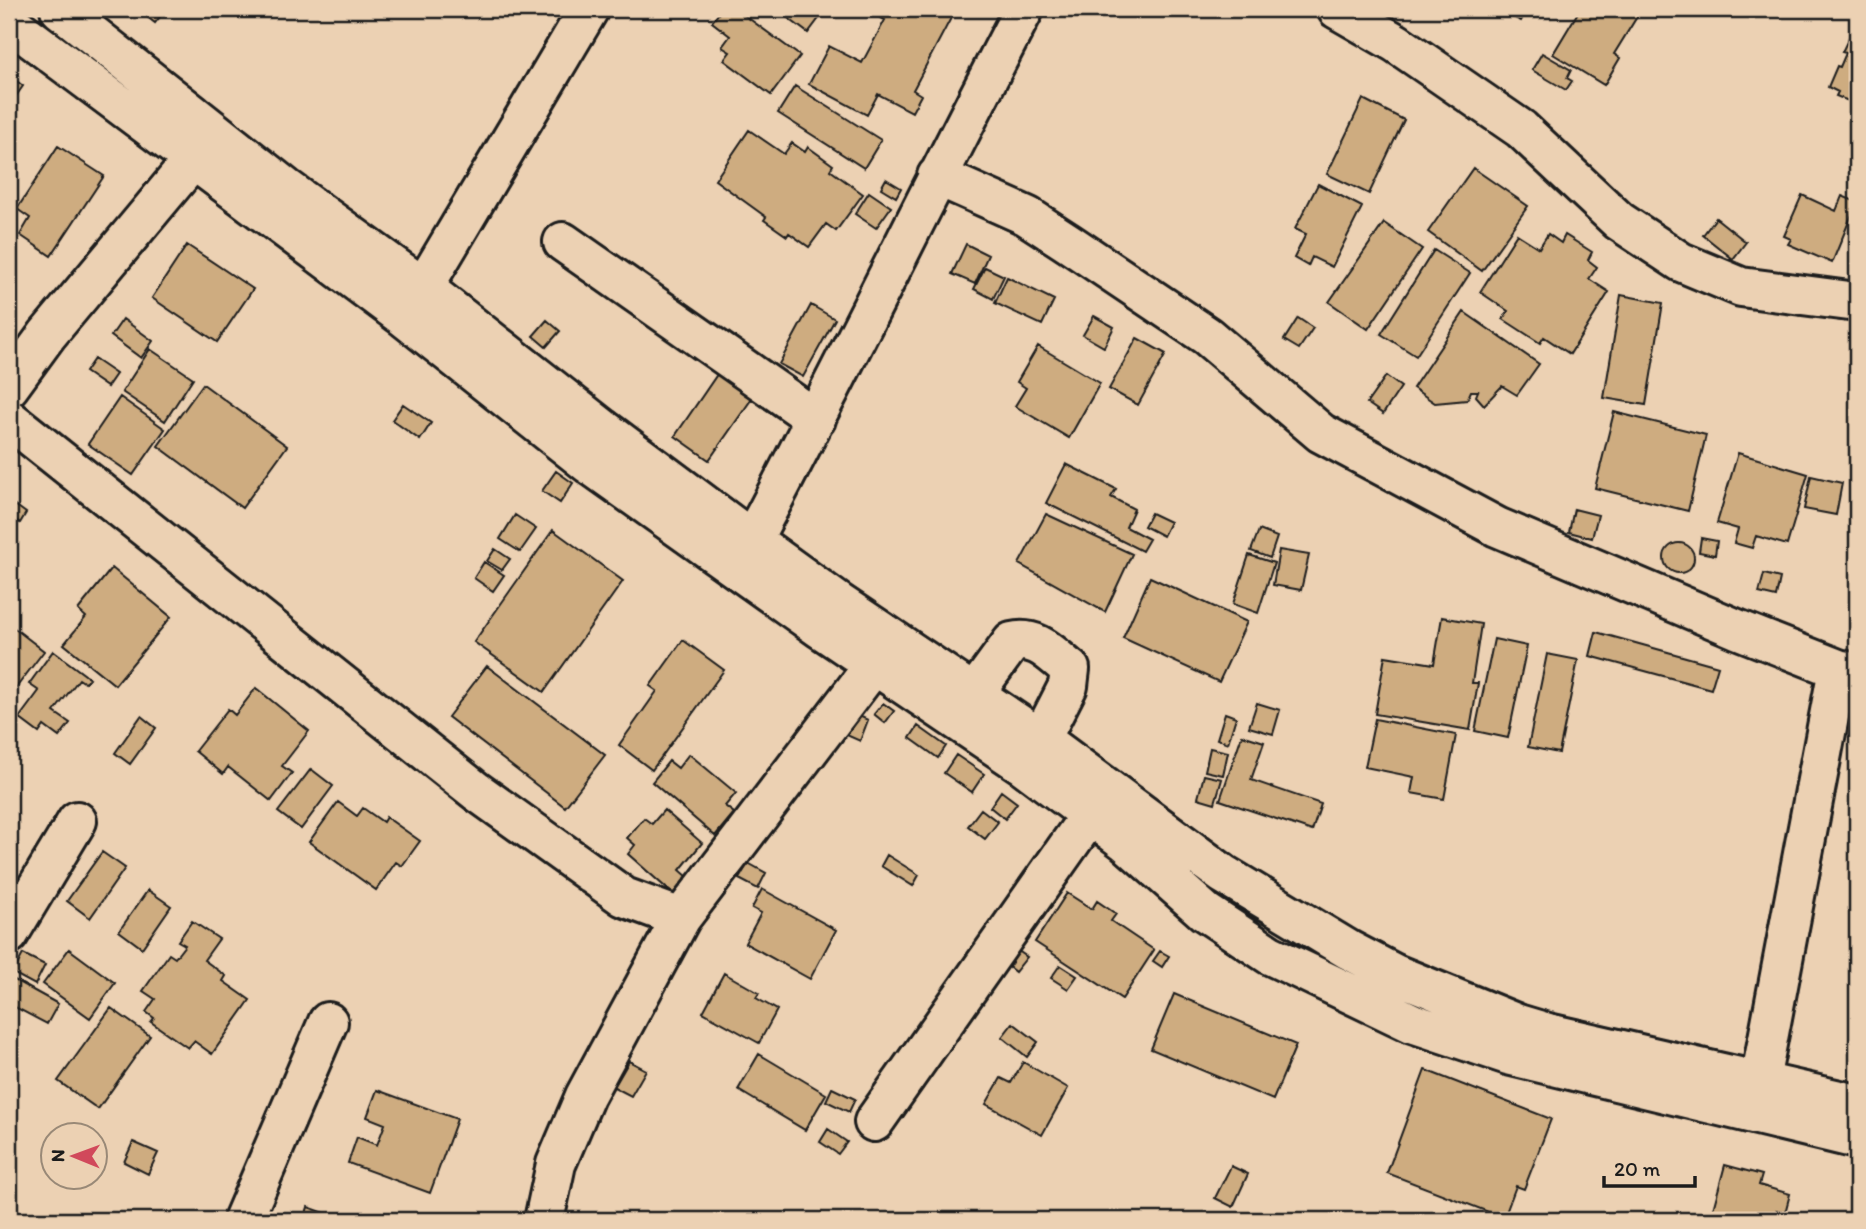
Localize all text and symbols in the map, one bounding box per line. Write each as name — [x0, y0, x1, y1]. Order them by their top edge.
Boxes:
north arrow — [38, 1120, 108, 1190]
scale bar — [1604, 1145, 1694, 1189]
text: N — [46, 1149, 69, 1162]
text: 20 m — [1614, 1156, 1661, 1181]

